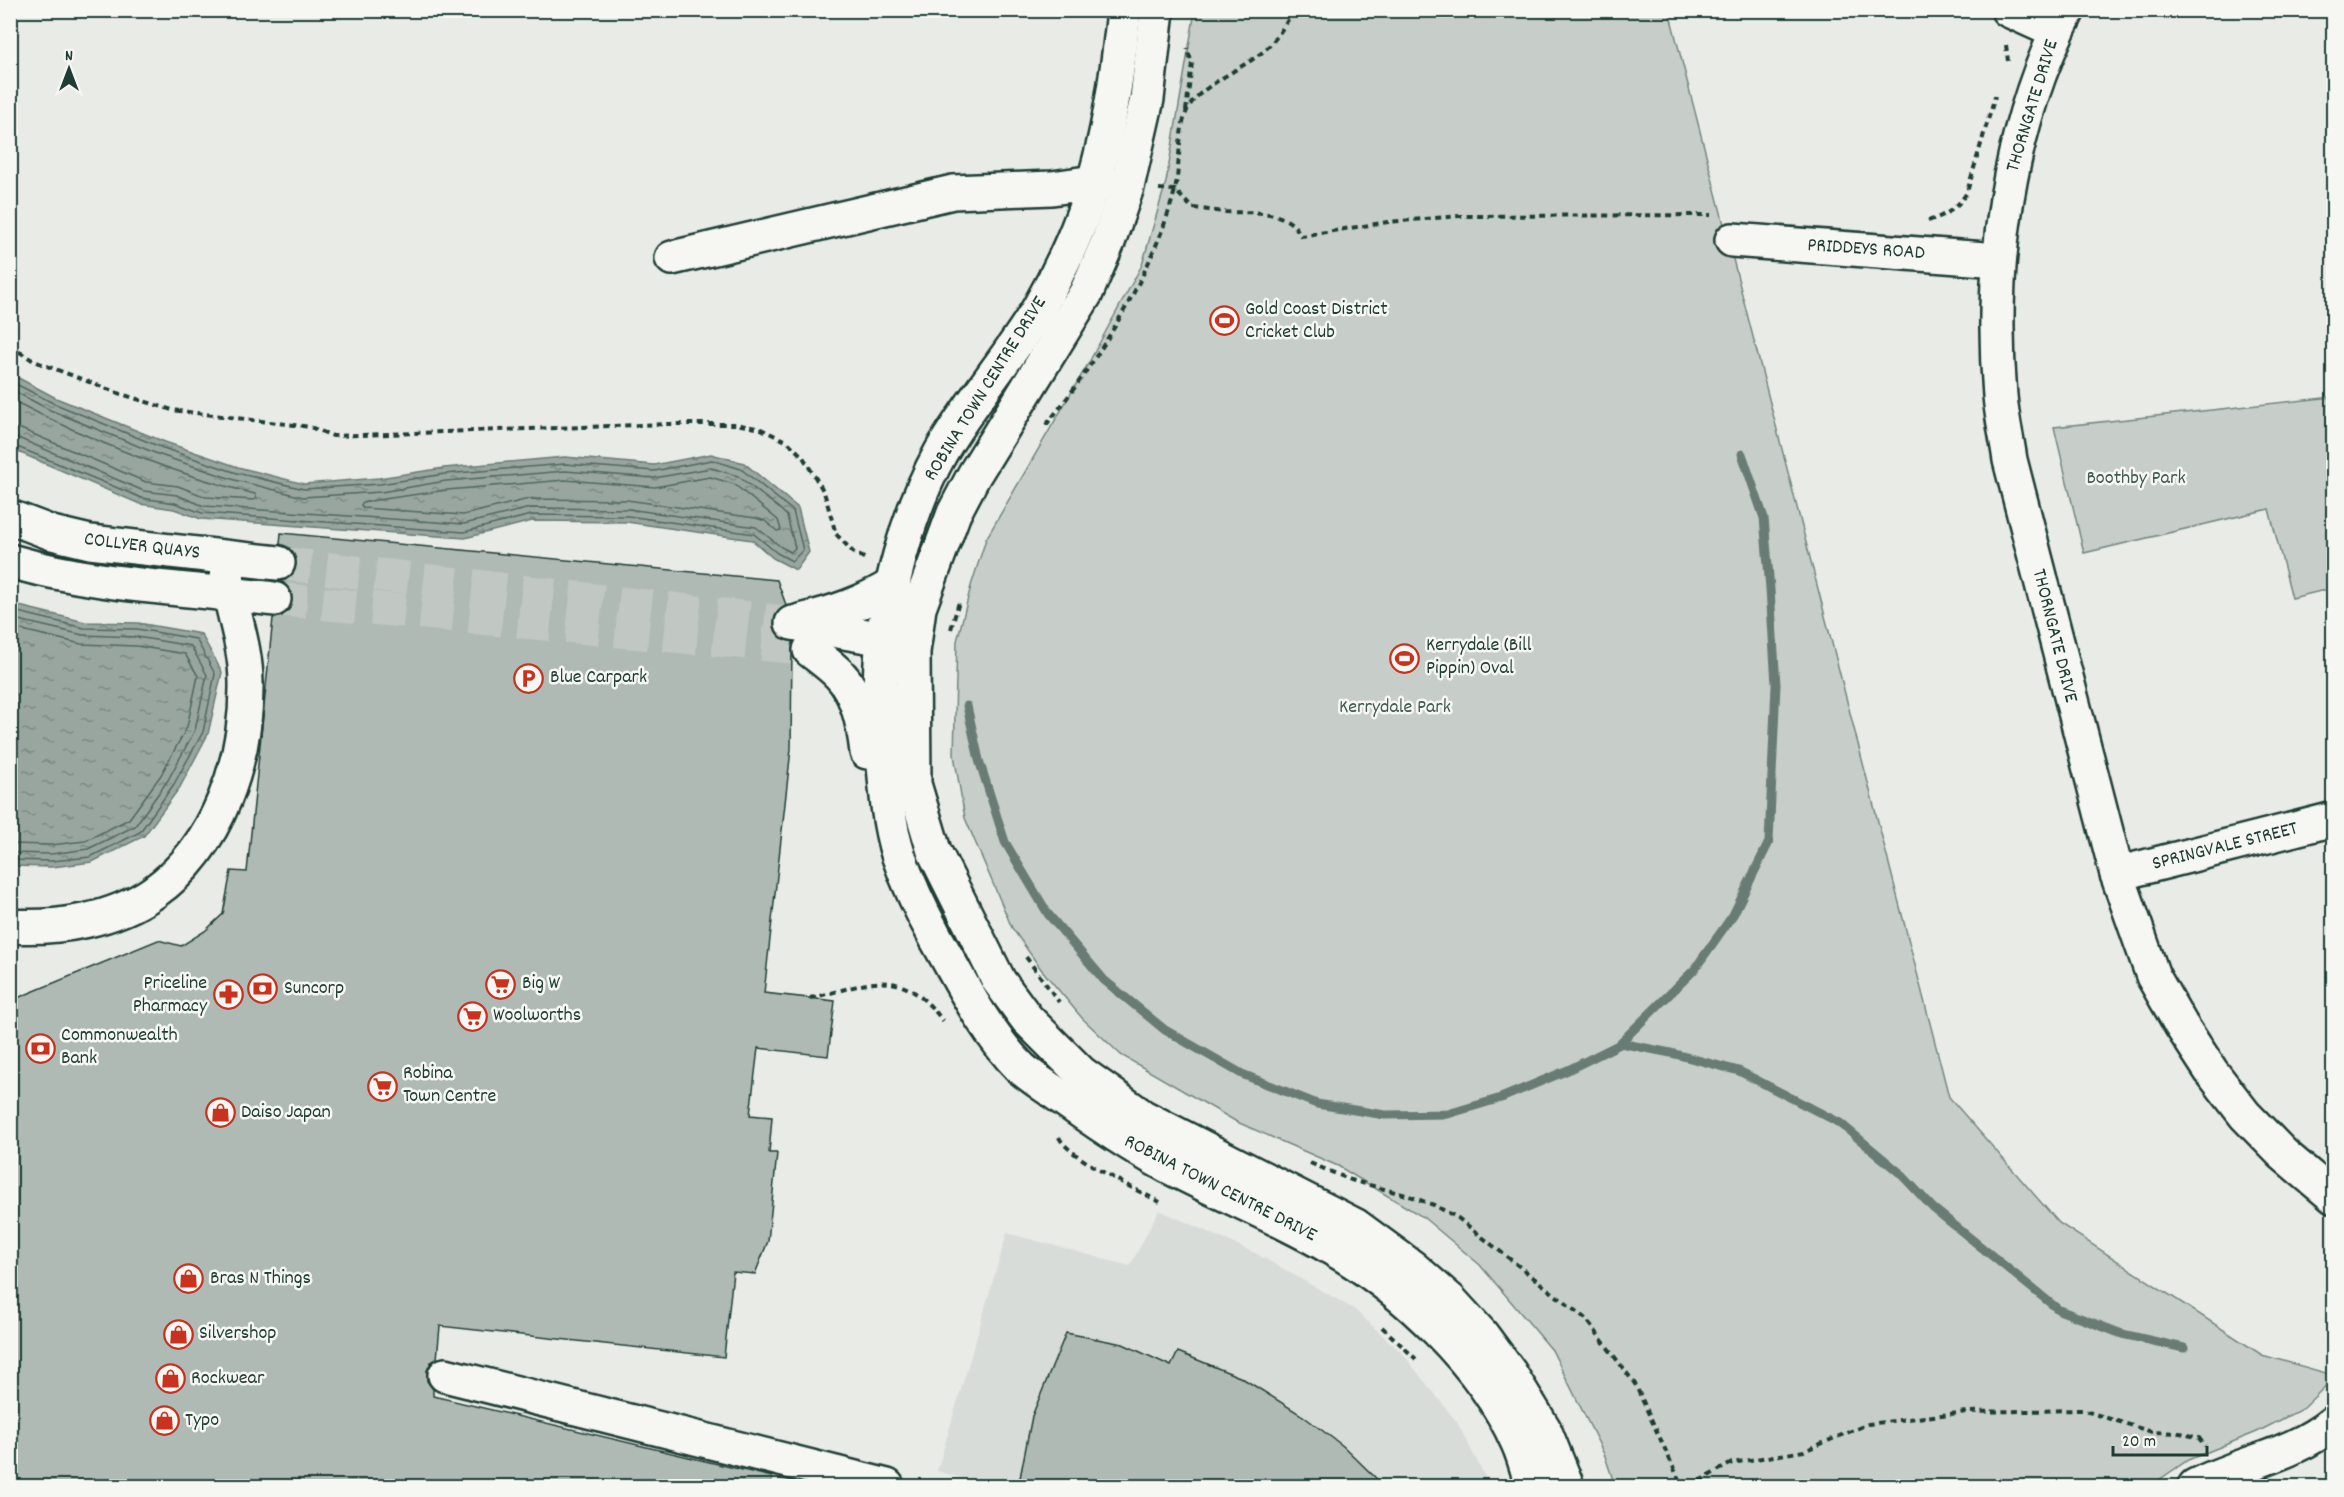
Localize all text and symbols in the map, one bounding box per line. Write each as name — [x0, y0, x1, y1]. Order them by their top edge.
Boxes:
street label: THORNGATE DRIVE — [2000, 36, 2066, 176]
north arrow — [39, 39, 99, 99]
text: N — [65, 45, 73, 68]
street label: PRIDDEYS ROAD — [1806, 232, 1926, 268]
street label: ROBINA TOWN CENTRE DRIVE — [918, 291, 1054, 487]
place label: Gold Coast District Cricket Club — [1245, 296, 1388, 347]
sports icon: Gold Coast District Cricket Club — [1208, 305, 1240, 337]
park label: Boothby Park — [2086, 465, 2186, 493]
street label: COLLYER QUAYS — [82, 526, 202, 568]
street label: THORNGATE DRIVE — [2024, 566, 2084, 706]
place label: Kerrydale (Bill Pippin) Oval — [1426, 632, 1532, 683]
sports icon: Kerrydale (Bill Pippin) Oval — [1389, 642, 1421, 674]
parking icon: Blue Carpark — [513, 662, 545, 694]
place label: Blue Carpark — [550, 664, 647, 692]
park label: Kerrydale Park — [1339, 694, 1451, 722]
street label: SPRINGVALE STREET — [2149, 815, 2301, 879]
supermarket icon: Big W — [485, 968, 517, 1000]
place label: Priceline Pharmacy — [133, 970, 208, 1021]
place label: Big W — [522, 970, 560, 998]
bank icon: Suncorp — [247, 973, 279, 1005]
place label: Suncorp — [284, 975, 344, 1003]
pharmacy icon: Priceline Pharmacy — [212, 979, 244, 1011]
supermarket icon: Woolworths — [456, 1000, 488, 1032]
place label: Woolworths — [493, 1002, 581, 1030]
place label: Commonwealth Bank — [61, 1022, 178, 1073]
bank icon: Commonwealth Bank — [24, 1032, 56, 1064]
place label: Robina Town Centre — [403, 1060, 497, 1111]
supermarket icon: Robina Town Centre — [366, 1070, 398, 1102]
shop icon: Daiso Japan — [204, 1097, 236, 1129]
place label: Daiso Japan — [241, 1099, 331, 1127]
street label: ROBINA TOWN CENTRE DRIVE — [1119, 1128, 1321, 1250]
shop icon: Bras N Things — [173, 1263, 205, 1295]
place label: Bras N Things — [210, 1265, 311, 1293]
shop icon: Silvershop — [162, 1318, 194, 1350]
place label: Silvershop — [199, 1320, 277, 1348]
shop icon: Rockwear — [154, 1363, 186, 1395]
place label: Rockwear — [191, 1365, 265, 1393]
shop icon: Typo — [148, 1405, 180, 1437]
place label: Typo — [185, 1407, 219, 1435]
scale bar — [2113, 1419, 2208, 1457]
text: 20 m — [2122, 1430, 2156, 1455]

